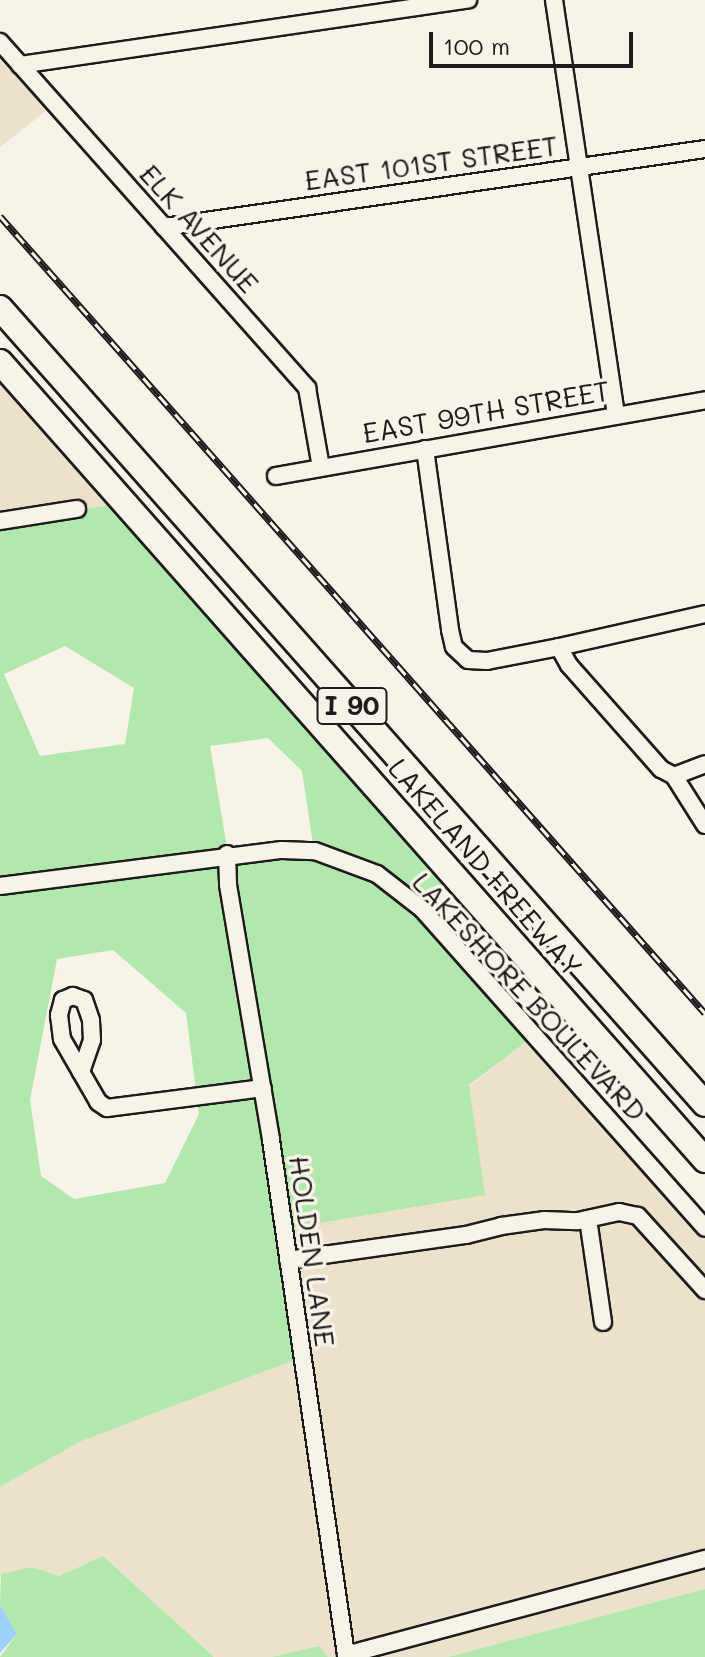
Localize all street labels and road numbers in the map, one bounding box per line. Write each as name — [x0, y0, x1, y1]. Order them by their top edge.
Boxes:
street label: EAST 101ST STREET — [302, 128, 560, 196]
street label: ELK AVENUE — [134, 157, 266, 299]
street label: EAST 99TH STREET — [360, 373, 612, 449]
road number: I 90 — [316, 684, 388, 728]
street label: LAKELAND FREEWAY — [382, 751, 590, 983]
street label: LAKESHORE BOULEVARD — [406, 865, 654, 1127]
street label: HOLDEN LANE — [283, 1153, 343, 1349]

